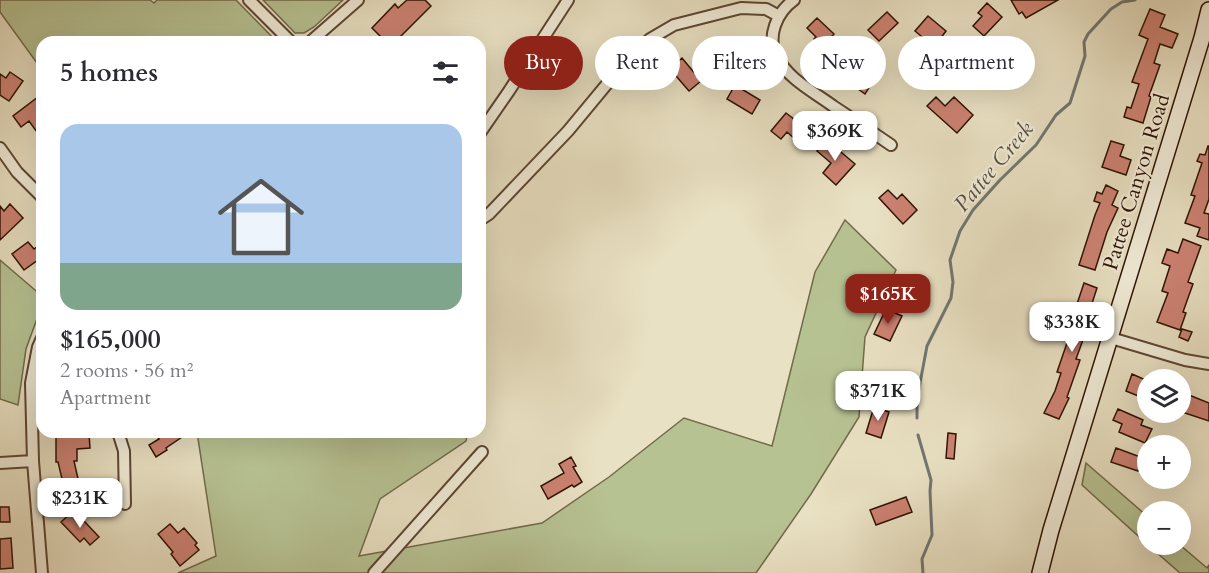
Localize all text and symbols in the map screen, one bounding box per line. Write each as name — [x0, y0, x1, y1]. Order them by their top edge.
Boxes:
chip: Buy — [504, 36, 583, 90]
chip: Rent — [595, 36, 680, 90]
chip: Filters — [692, 36, 788, 90]
chip: New — [800, 36, 886, 90]
chip: Apartment — [898, 36, 1035, 90]
text: 5 homes — [60, 55, 158, 90]
icon: filters — [429, 56, 462, 89]
street label: Pattee Canyon Road — [1096, 91, 1177, 274]
pin: $369K — [793, 111, 877, 162]
water label: Pattee Creek — [947, 115, 1041, 218]
text: $369K — [806, 117, 864, 144]
icon: home — [207, 163, 315, 271]
pin: $165K — [846, 274, 930, 325]
text: $165K — [859, 280, 917, 307]
pin: $338K — [1030, 302, 1114, 353]
text: $338K — [1043, 308, 1101, 335]
text: $165,000 — [60, 322, 161, 357]
text: 2 rooms · 56 m² — [60, 357, 193, 384]
map controls — [1137, 369, 1191, 555]
button: layers — [1137, 369, 1191, 423]
pin: $371K — [836, 371, 920, 422]
text: $371K — [849, 377, 907, 404]
text: Apartment — [60, 384, 151, 411]
button: + — [1137, 435, 1191, 489]
pin: $231K — [38, 478, 122, 529]
text: $231K — [51, 484, 109, 511]
button: − — [1137, 501, 1191, 555]

